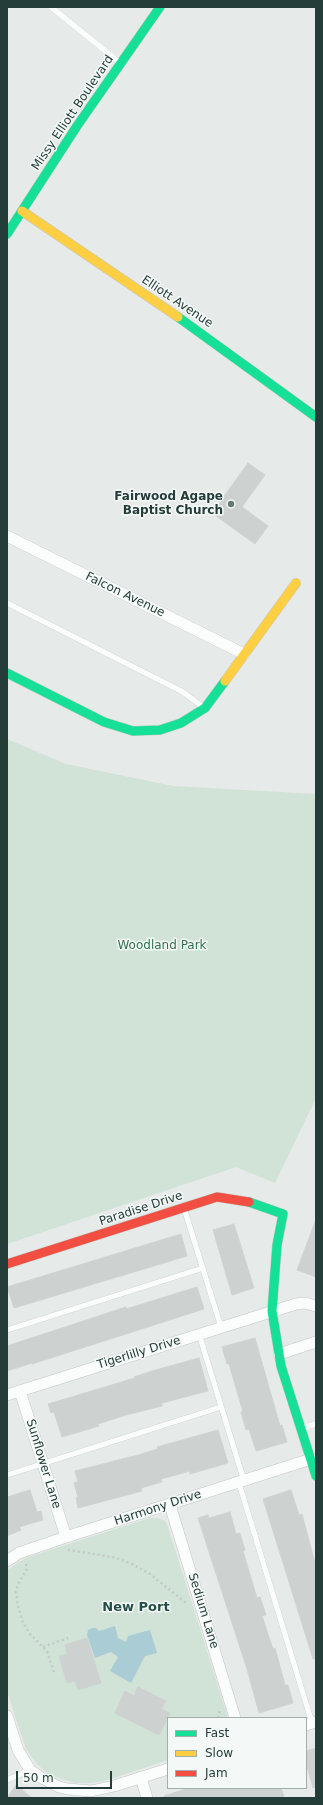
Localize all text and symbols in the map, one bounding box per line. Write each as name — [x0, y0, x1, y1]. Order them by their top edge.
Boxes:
street label: Missy Elliott Boulevard — [29, 53, 117, 173]
street label: Elliott Avenue — [139, 273, 215, 331]
place label: Fairwood Agape Baptist Church — [114, 490, 223, 518]
marker: Fairwood Agape Baptist Church — [226, 499, 236, 509]
street label: Falcon Avenue — [83, 570, 167, 620]
park label: Woodland Park — [117, 939, 207, 953]
street label: Paradise Drive — [98, 1189, 184, 1229]
street label: Tigerlilly Drive — [96, 1333, 182, 1373]
street label: Sunflower Lane — [23, 1418, 63, 1510]
street label: Harmony Drive — [113, 1487, 203, 1529]
street label: Sedium Lane — [185, 1572, 221, 1650]
district label: New Port — [102, 1600, 170, 1616]
legend — [167, 1717, 307, 1789]
text: Fast — [205, 1726, 229, 1740]
text: Slow — [205, 1746, 233, 1760]
scale bar — [18, 1763, 114, 1789]
text: Jam — [205, 1766, 228, 1780]
text: 50 m — [23, 1771, 54, 1785]

